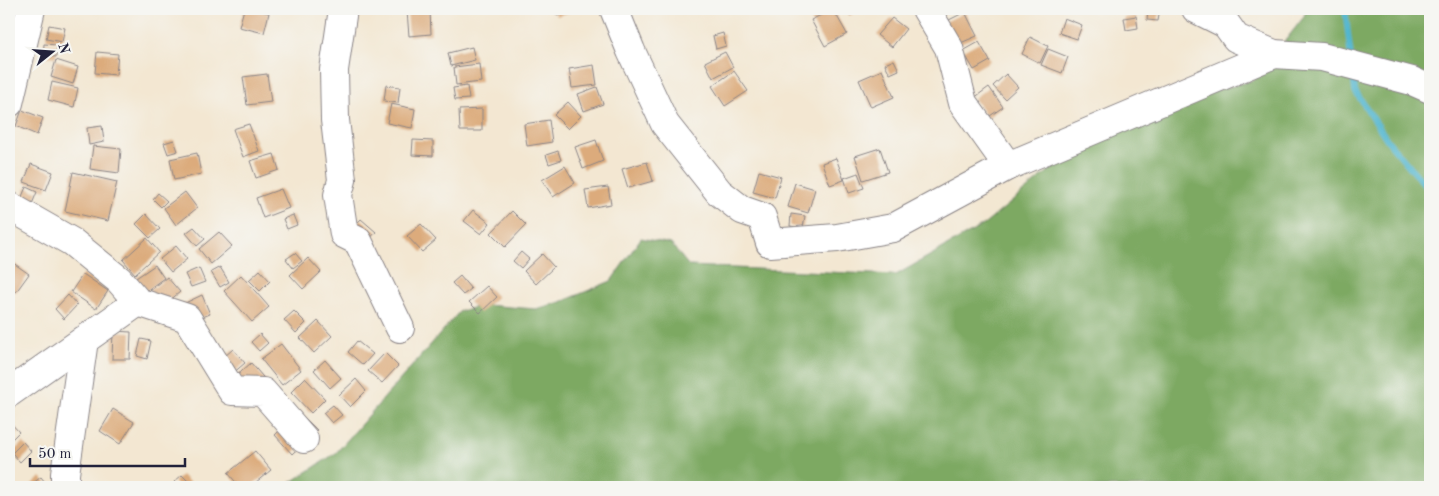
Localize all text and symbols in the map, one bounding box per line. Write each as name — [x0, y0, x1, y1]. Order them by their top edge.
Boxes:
north arrow — [28, 28, 78, 78]
text: N — [55, 41, 72, 56]
scale bar — [30, 436, 185, 468]
text: 50 m — [38, 447, 72, 462]

